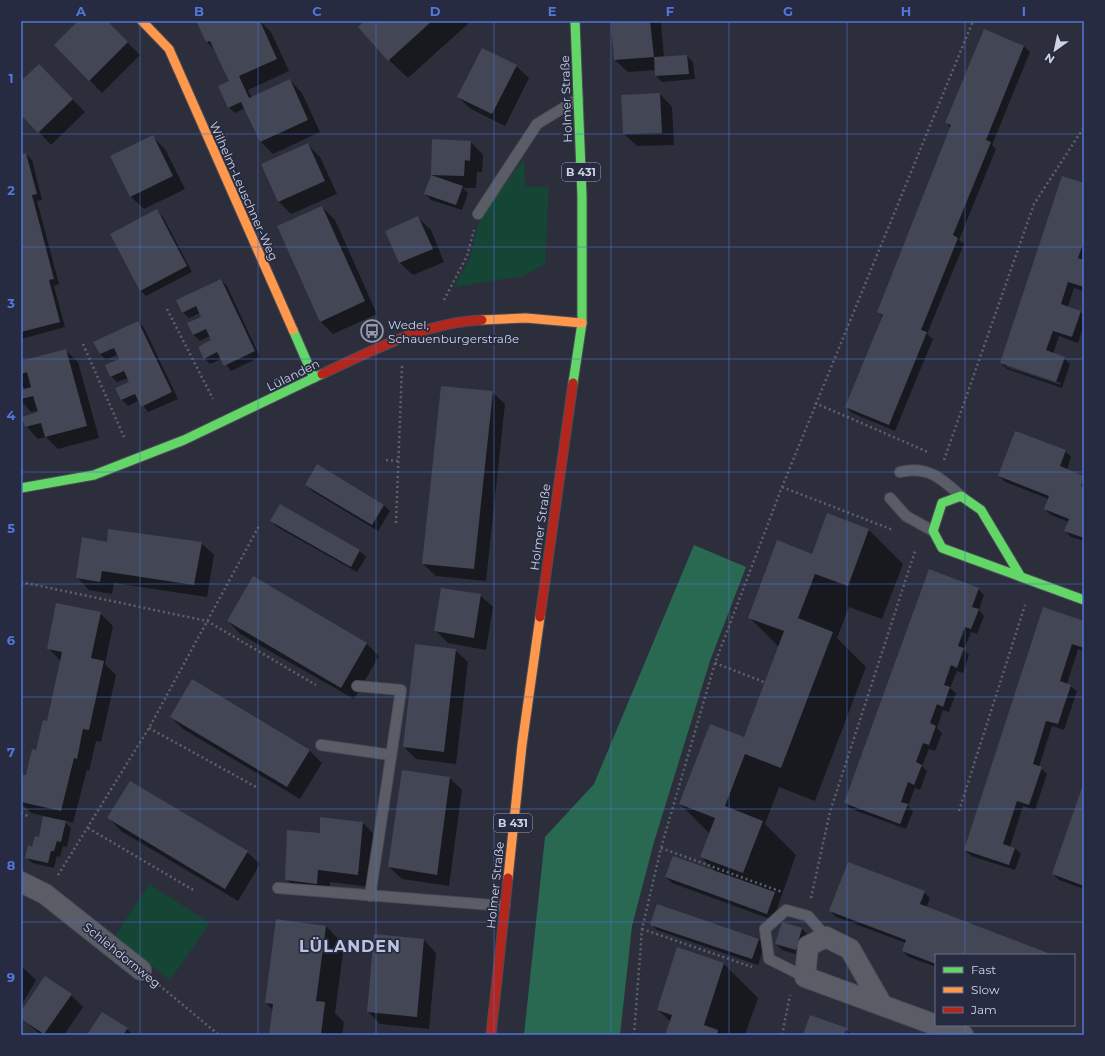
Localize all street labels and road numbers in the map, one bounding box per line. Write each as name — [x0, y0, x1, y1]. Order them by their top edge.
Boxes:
street label: Holmer Straße — [557, 55, 575, 143]
street label: Wilhelm-Leuschner-Weg — [206, 119, 282, 263]
road number: B 431 — [562, 163, 600, 181]
street label: Lülanden — [264, 356, 322, 394]
street label: Holmer Straße — [526, 483, 554, 571]
road number: B 431 — [494, 814, 532, 832]
street label: Holmer Straße — [483, 841, 507, 929]
street label: Schlehdornweg — [80, 919, 164, 991]

